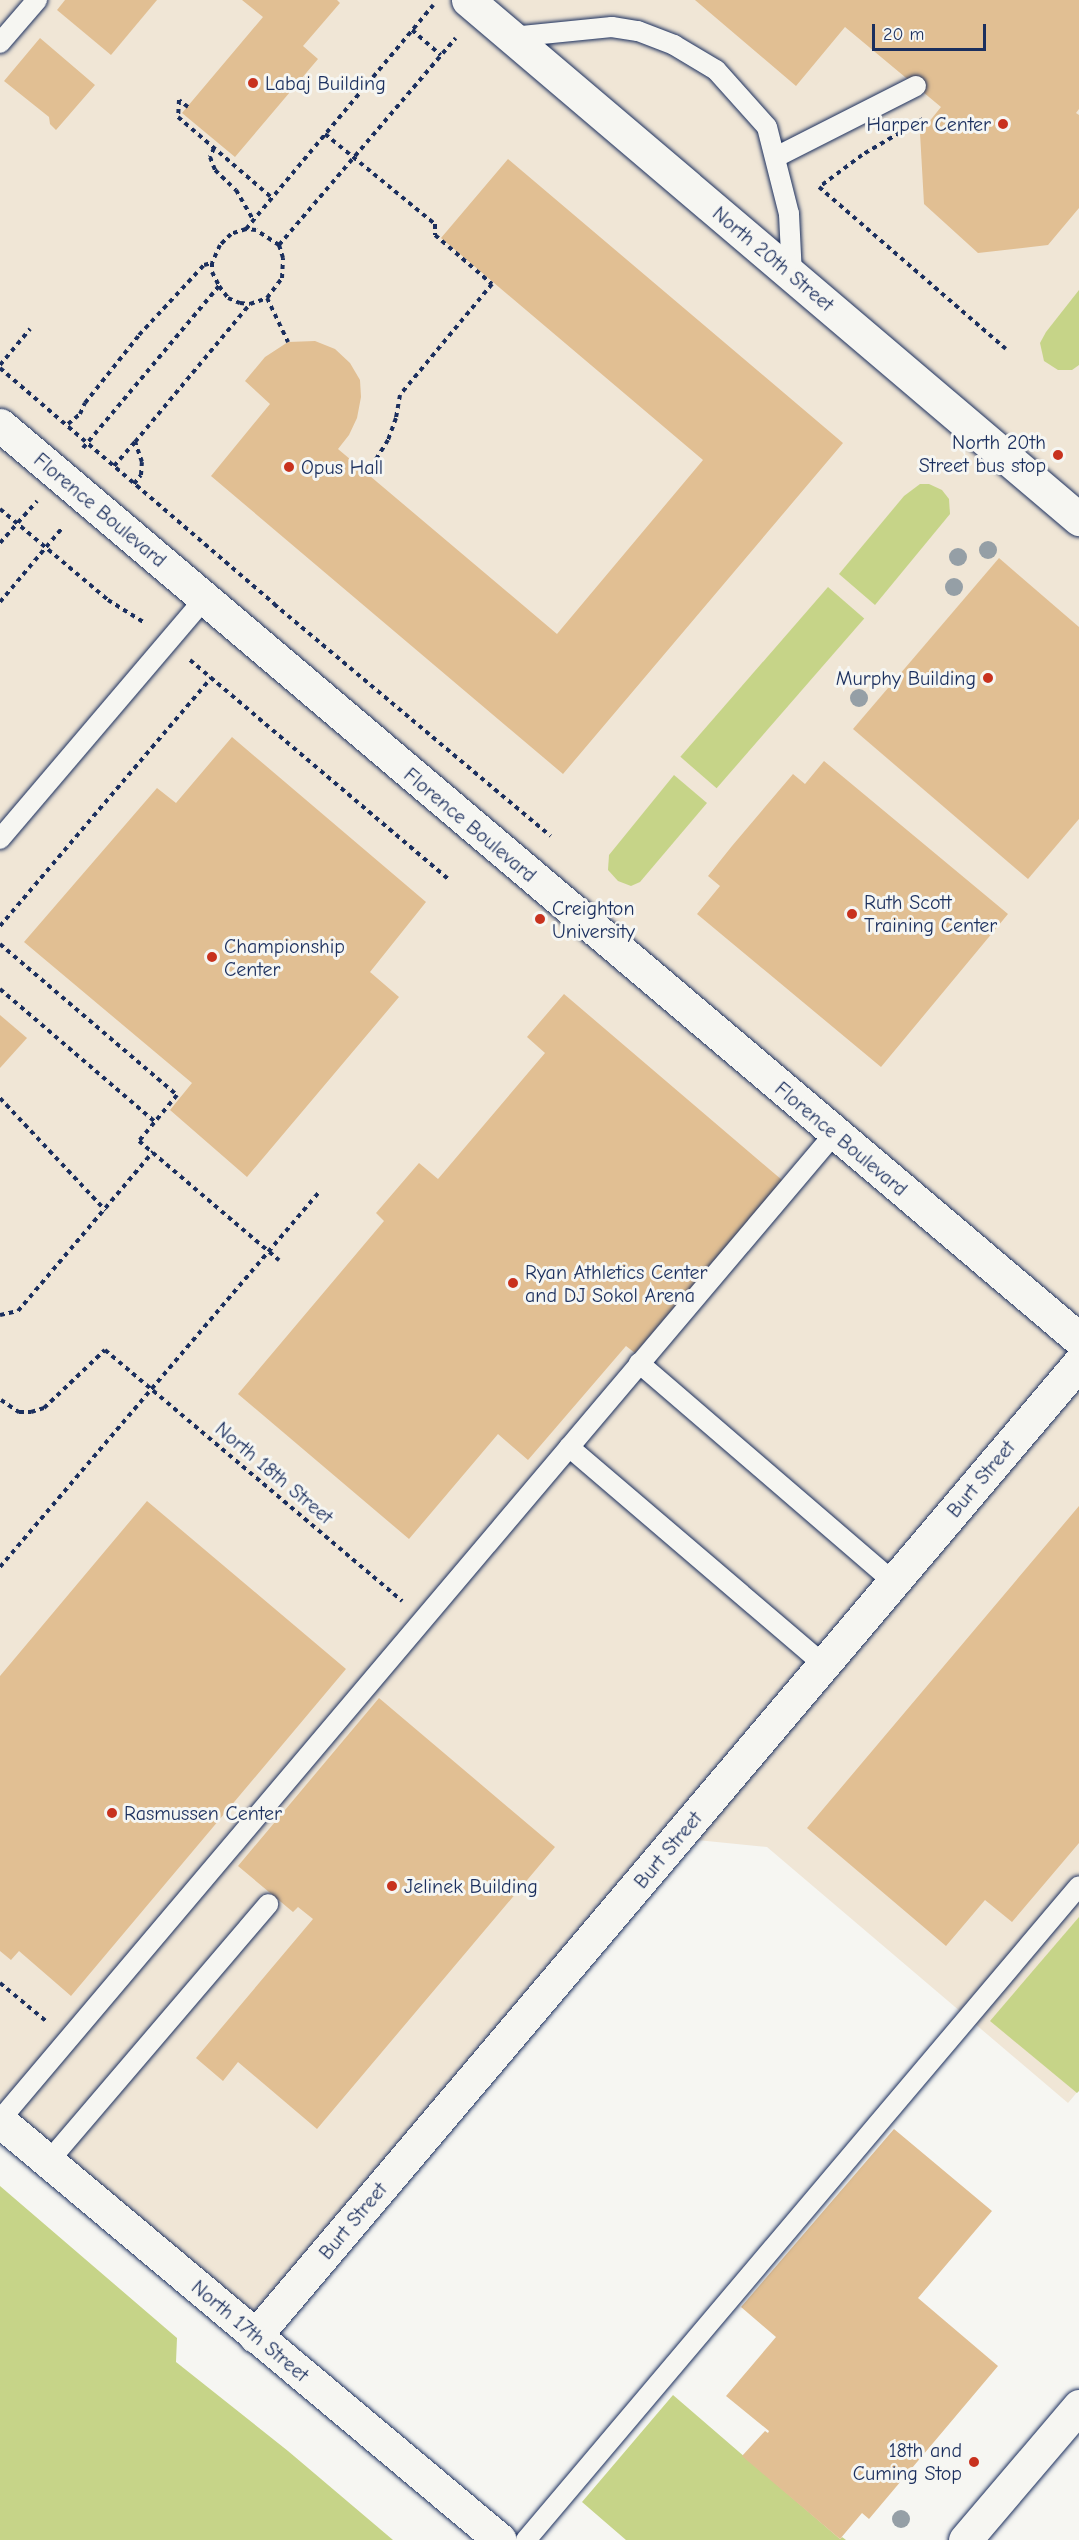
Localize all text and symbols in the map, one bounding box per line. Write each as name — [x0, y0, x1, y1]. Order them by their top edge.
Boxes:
scale bar — [875, 12, 989, 50]
text: 20 m — [883, 24, 924, 45]
place label: Labaj Building — [265, 71, 386, 95]
marker: Labaj Building — [246, 76, 260, 90]
place label: Harper Center — [867, 112, 991, 136]
marker: Harper Center — [996, 117, 1010, 131]
street label: North 20th Street — [708, 201, 838, 317]
place label: North 20th Street bus stop — [919, 431, 1046, 478]
street label: Florence Boulevard — [29, 448, 171, 572]
marker: North 20th Street bus stop — [1051, 448, 1065, 462]
place label: Opus Hall — [301, 455, 383, 479]
marker: Opus Hall — [282, 460, 296, 474]
place label: Murphy Building — [836, 666, 976, 690]
marker: Murphy Building — [981, 671, 995, 685]
street label: Florence Boulevard — [399, 763, 541, 887]
place label: Ruth Scott Training Center — [864, 891, 997, 938]
place label: Creighton University — [552, 896, 635, 943]
marker: Ruth Scott Training Center — [845, 907, 859, 921]
marker: Creighton University — [533, 912, 547, 926]
place label: Championship Center — [224, 934, 345, 981]
marker: Championship Center — [205, 950, 219, 964]
street label: Florence Boulevard — [770, 1077, 912, 1201]
place label: Ryan Athletics Center and DJ Sokol Arena — [525, 1260, 707, 1307]
marker: Ryan Athletics Center and DJ Sokol Arena — [506, 1276, 520, 1290]
street label: North 18th Street — [210, 1417, 338, 1529]
street label: Burt Street — [942, 1436, 1020, 1522]
place label: Rasmussen Center — [124, 1801, 282, 1825]
marker: Rasmussen Center — [105, 1806, 119, 1820]
street label: Burt Street — [629, 1807, 707, 1893]
place label: Jelinek Building — [404, 1874, 538, 1898]
marker: Jelinek Building — [385, 1879, 399, 1893]
street label: Burt Street — [314, 2178, 392, 2264]
street label: North 17th Street — [187, 2275, 313, 2387]
place label: 18th and Cuming Stop — [853, 2438, 962, 2485]
marker: 18th and Cuming Stop — [967, 2455, 981, 2469]

